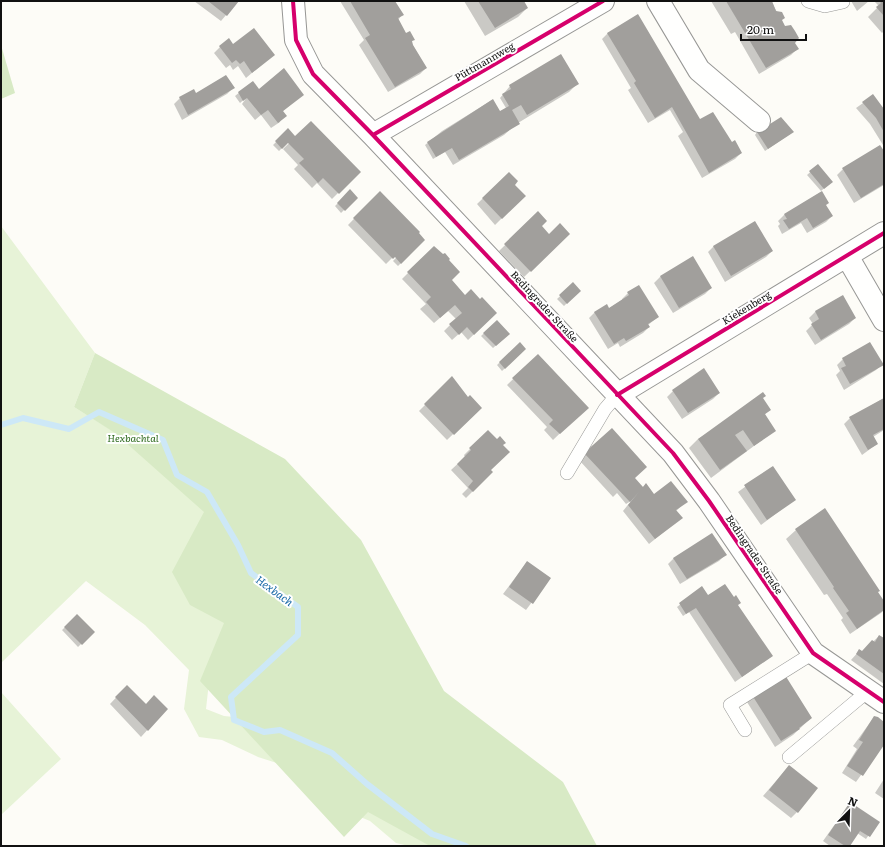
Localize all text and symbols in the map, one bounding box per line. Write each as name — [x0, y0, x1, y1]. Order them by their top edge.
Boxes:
scale bar — [741, 16, 806, 42]
text: 20 m — [747, 20, 774, 38]
street label: Püttmannweg — [451, 38, 517, 84]
street label: Bedingrader Straße — [508, 267, 582, 345]
street label: Kiekenberg — [719, 286, 774, 328]
park label: Hexbachtal — [107, 430, 159, 445]
street label: Bedingrader Straße — [723, 511, 787, 597]
water label: Hexbach — [253, 571, 298, 609]
north arrow — [829, 791, 869, 831]
text: N — [846, 792, 861, 810]

